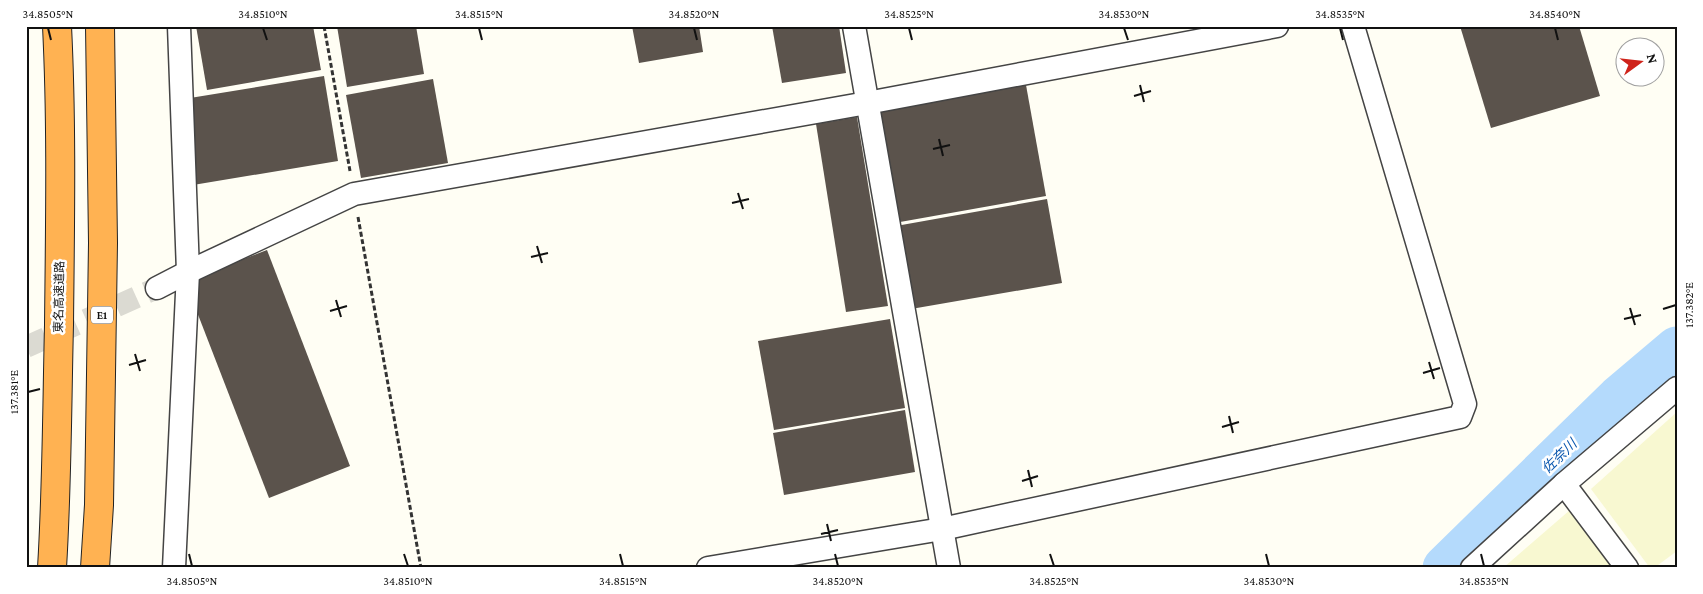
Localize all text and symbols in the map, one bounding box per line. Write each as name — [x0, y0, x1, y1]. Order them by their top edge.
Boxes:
text: 34.8505°N — [23, 7, 74, 21]
text: 34.8510°N — [238, 7, 288, 21]
text: 34.8515°N — [455, 7, 503, 21]
text: 34.8520°N — [669, 7, 719, 21]
text: 34.8525°N — [884, 7, 934, 21]
text: 34.8530°N — [1099, 7, 1150, 21]
text: 34.8535°N — [1315, 7, 1365, 21]
text: 34.8540°N — [1529, 7, 1581, 21]
north arrow — [1616, 38, 1666, 88]
text: N — [1644, 52, 1662, 66]
street label: 東名高速道路 — [51, 261, 67, 333]
text: 137.382°E — [1682, 282, 1696, 328]
road number: E1 — [91, 306, 113, 324]
text: 137.381°E — [7, 370, 21, 414]
water label: 佐奈川 — [1538, 434, 1581, 476]
text: 34.8505°N — [167, 574, 218, 588]
text: 34.8510°N — [383, 574, 433, 588]
text: 34.8515°N — [599, 574, 647, 588]
text: 34.8520°N — [813, 574, 863, 588]
text: 34.8525°N — [1029, 574, 1079, 588]
text: 34.8530°N — [1244, 574, 1295, 588]
text: 34.8535°N — [1459, 574, 1509, 588]

